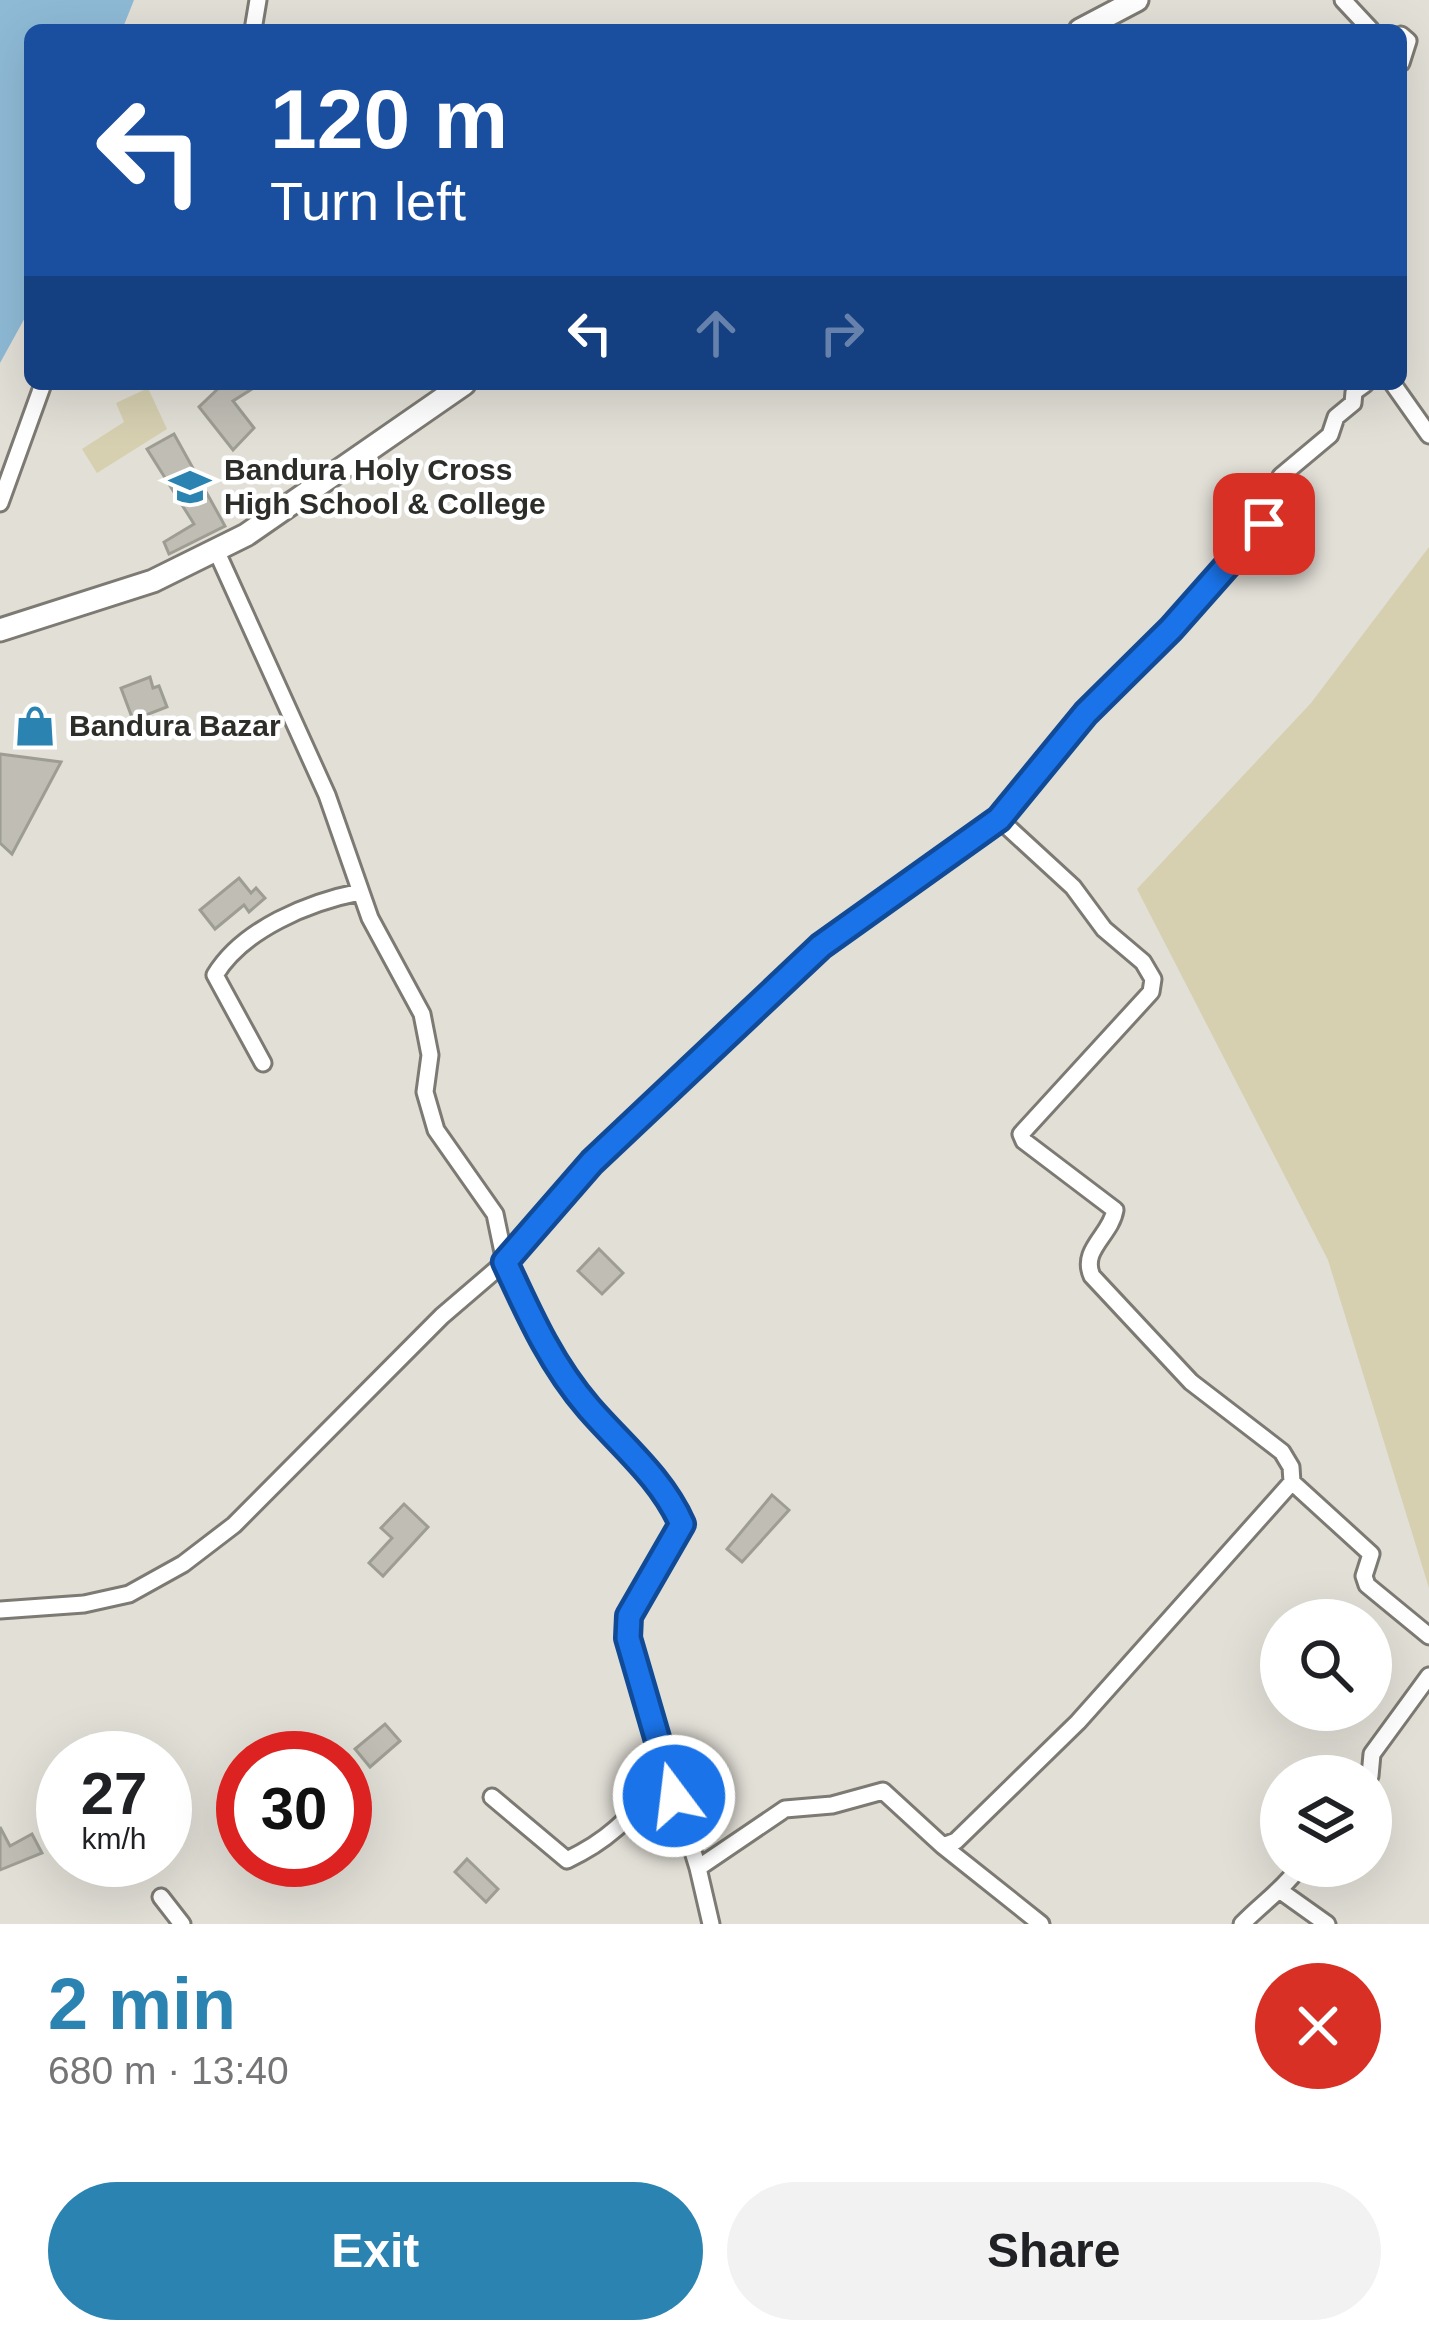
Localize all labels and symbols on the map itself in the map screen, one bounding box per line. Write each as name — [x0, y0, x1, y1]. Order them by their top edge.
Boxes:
place label: Bandura Holy Cross High School & College — [224, 453, 546, 520]
school or university icon: Bandura Holy Cross High School & College — [167, 464, 213, 510]
pin — [1213, 473, 1315, 575]
shop icon: Bandura Bazar — [12, 703, 58, 749]
place label: Bandura Bazar — [69, 709, 281, 742]
speed limit sign: 30 — [216, 1731, 372, 1887]
position arrow — [611, 1733, 737, 1859]

